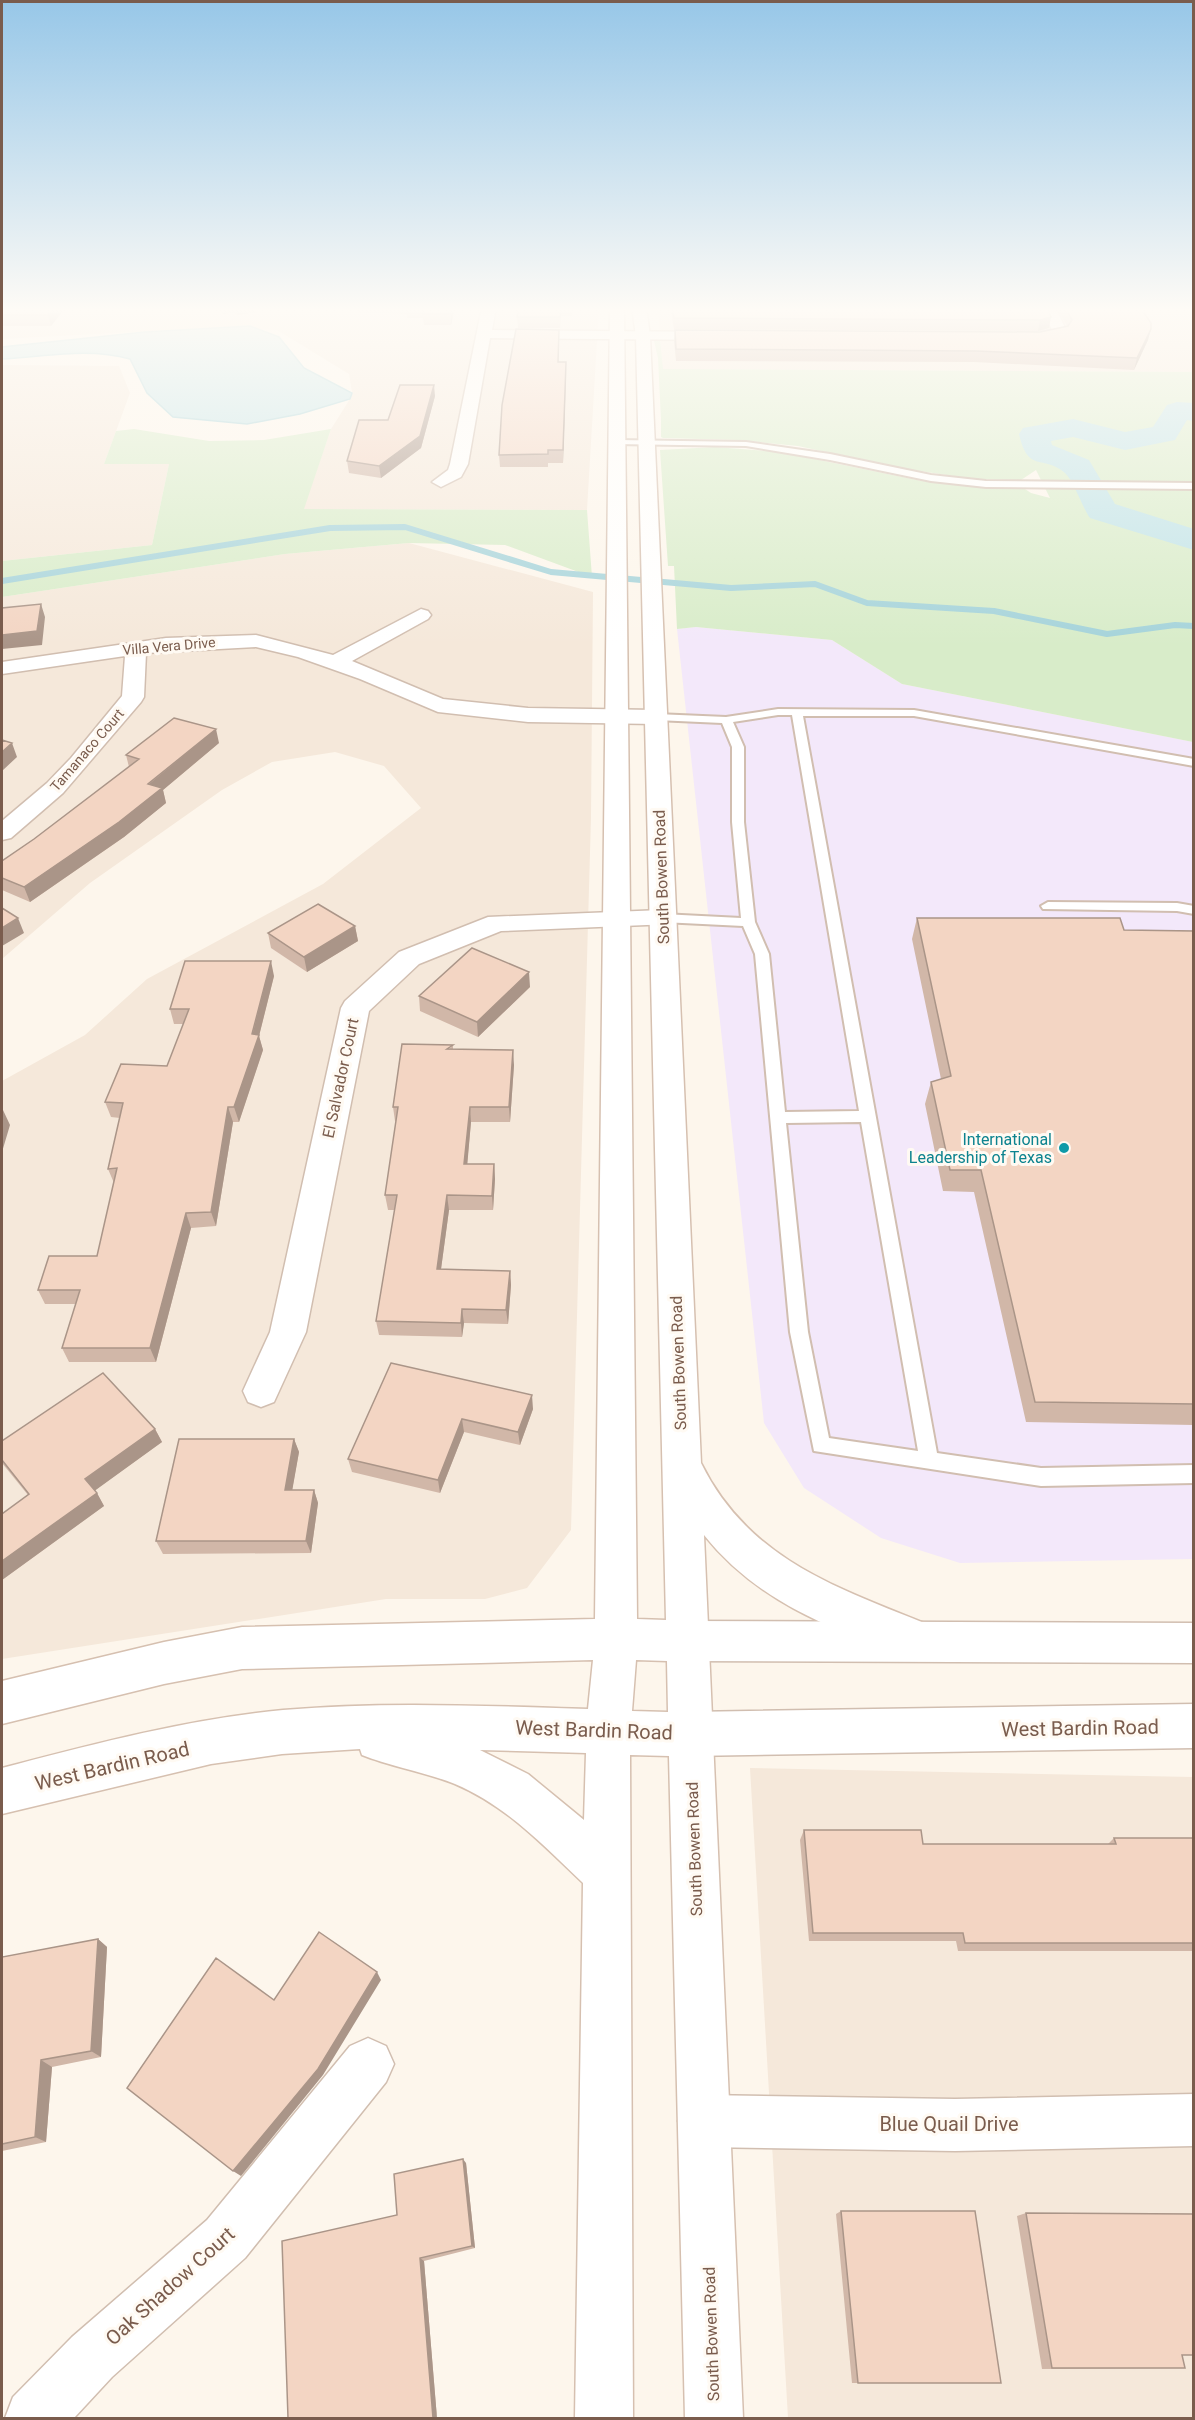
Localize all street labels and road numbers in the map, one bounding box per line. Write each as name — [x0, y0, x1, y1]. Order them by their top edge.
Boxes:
street label: Villa Vera Drive — [122, 634, 216, 658]
street label: Tamanaco Court — [47, 705, 127, 794]
street label: South Bowen Road — [650, 809, 673, 945]
street label: El Salvador Court — [318, 1016, 362, 1140]
street label: South Bowen Road — [667, 1295, 690, 1431]
street label: West Bardin Road — [515, 1715, 673, 1745]
street label: West Bardin Road — [1001, 1715, 1159, 1741]
street label: West Bardin Road — [32, 1737, 192, 1795]
street label: South Bowen Road — [683, 1781, 706, 1917]
street label: Blue Quail Drive — [879, 2112, 1019, 2136]
street label: Oak Shadow Court — [100, 2222, 240, 2350]
street label: South Bowen Road — [700, 2266, 723, 2402]

